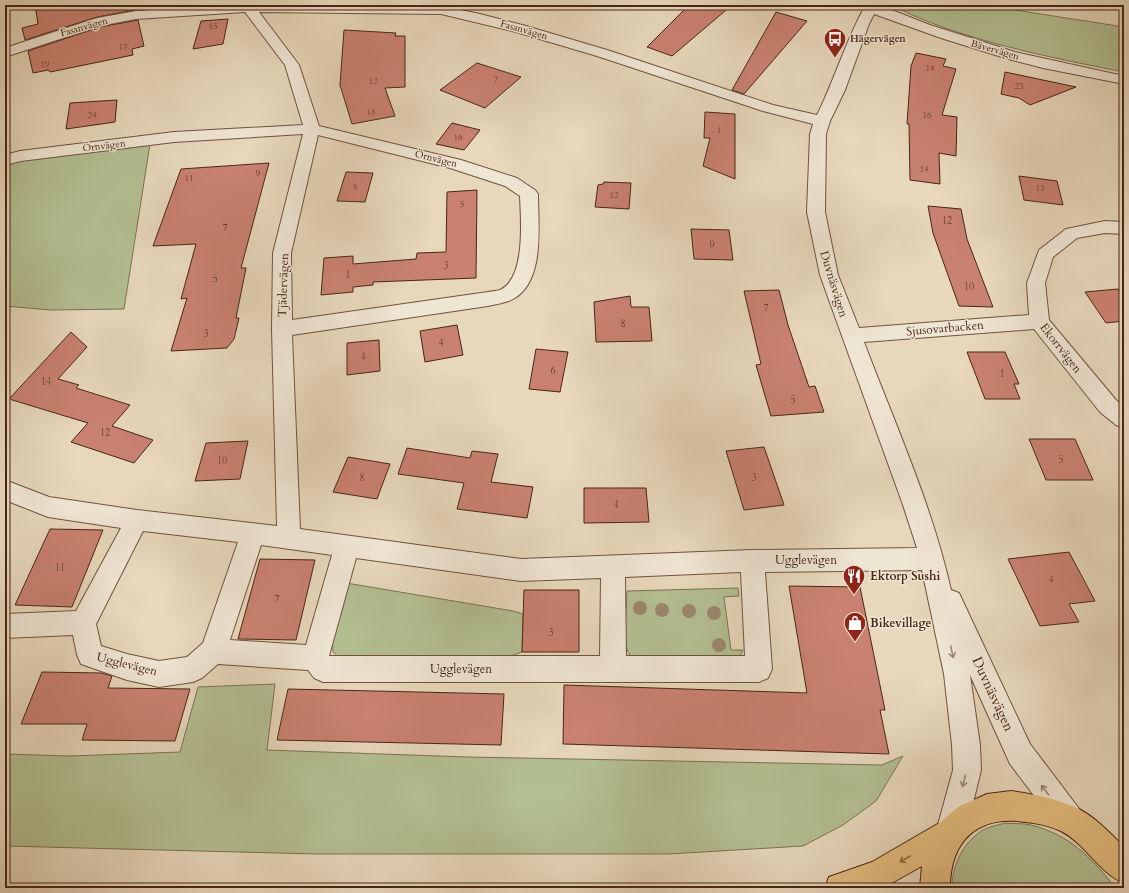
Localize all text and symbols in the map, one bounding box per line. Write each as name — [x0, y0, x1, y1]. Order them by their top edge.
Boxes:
street label: Fasanvägen — [59, 13, 110, 40]
street label: Fasanvägen — [499, 17, 550, 44]
house number: 15 — [208, 20, 218, 32]
bus stop icon: Hägervägen — [822, 26, 848, 59]
place label: Hägervägen — [850, 32, 906, 46]
street label: Bävervägen — [969, 36, 1021, 64]
house number: 17 — [118, 41, 128, 53]
house number: 19 — [40, 58, 50, 70]
house number: 18 — [925, 62, 935, 74]
house number: 7 — [494, 73, 499, 85]
house number: 12 — [368, 75, 378, 87]
house number: 23 — [1014, 80, 1024, 92]
house number: 18 — [366, 106, 376, 118]
house number: 24 — [87, 109, 97, 121]
house number: 16 — [922, 109, 932, 121]
house number: 1 — [717, 124, 721, 136]
house number: 16 — [453, 131, 463, 143]
street label: Örnvägen — [82, 135, 127, 156]
street label: Örnvägen — [413, 146, 459, 171]
house number: 14 — [919, 163, 929, 175]
house number: 9 — [256, 167, 261, 179]
house number: 11 — [184, 172, 194, 184]
house number: 8 — [353, 181, 357, 193]
house number: 13 — [1035, 182, 1045, 194]
house number: 12 — [609, 189, 619, 201]
house number: 5 — [460, 198, 465, 210]
house number: 12 — [942, 214, 952, 228]
house number: 7 — [222, 221, 228, 235]
house number: 9 — [709, 238, 715, 252]
street label: Duvnäsvägen — [816, 249, 852, 319]
street label: Tjädervägen — [274, 253, 292, 317]
house number: 3 — [443, 259, 449, 273]
house number: 1 — [345, 268, 351, 282]
house number: 5 — [212, 272, 218, 286]
house number: 10 — [964, 280, 974, 294]
house number: 7 — [763, 301, 769, 315]
house number: 8 — [620, 317, 626, 331]
street label: Sjusovarbacken — [905, 317, 985, 339]
street label: Ekorrvägen — [1036, 320, 1086, 376]
house number: 3 — [203, 327, 209, 341]
house number: 4 — [438, 336, 444, 350]
house number: 4 — [360, 350, 366, 364]
house number: 6 — [550, 364, 556, 378]
house number: 1 — [999, 367, 1005, 381]
house number: 14 — [41, 375, 51, 389]
house number: 5 — [790, 393, 796, 407]
house number: 12 — [100, 426, 110, 440]
house number: 5 — [1058, 453, 1064, 467]
house number: 10 — [217, 454, 227, 468]
house number: 8 — [359, 471, 365, 485]
house number: 3 — [751, 471, 757, 485]
house number: 4 — [613, 498, 619, 512]
street label: Ugglevägen — [775, 552, 837, 568]
house number: 11 — [55, 561, 65, 575]
restaurant icon: Ektorp Sushi — [841, 563, 867, 596]
place label: Ektorp Sushi — [870, 568, 940, 584]
house number: 4 — [1048, 573, 1054, 587]
house number: 7 — [274, 592, 280, 606]
shop icon: Bikevillage — [842, 610, 868, 643]
place label: Bikevillage — [870, 615, 932, 631]
house number: 3 — [548, 626, 554, 640]
one-way arrow — [949, 645, 957, 658]
street label: Ugglevägen — [95, 649, 159, 679]
street label: Duvnäsvägen — [967, 654, 1019, 734]
street label: Ugglevägen — [430, 661, 492, 677]
one-way arrow — [960, 774, 967, 787]
one-way arrow — [1041, 784, 1050, 795]
one-way arrow — [899, 855, 911, 863]

